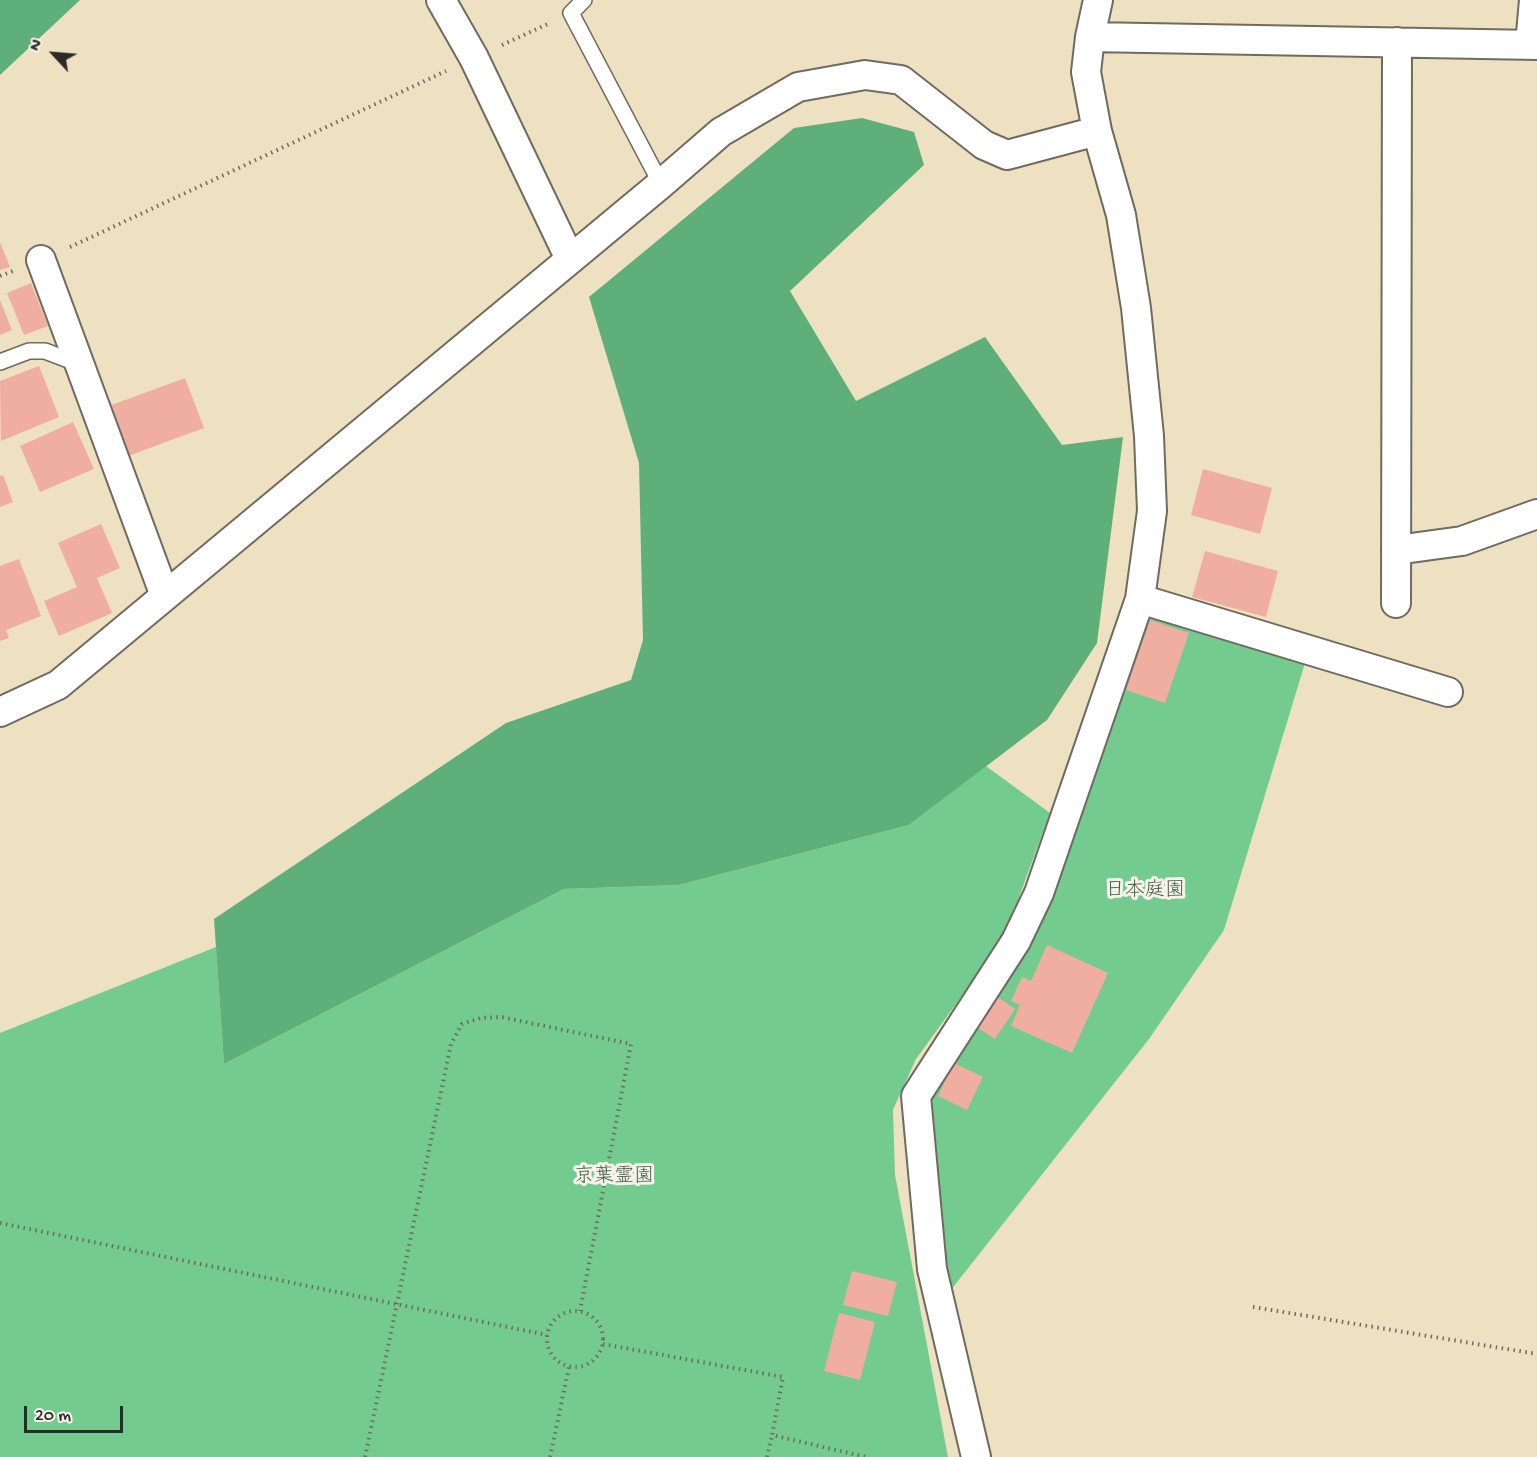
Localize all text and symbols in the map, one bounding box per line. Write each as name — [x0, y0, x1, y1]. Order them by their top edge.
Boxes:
north arrow — [24, 24, 84, 84]
text: N — [27, 37, 48, 55]
park label: 日本庭園 — [1105, 880, 1185, 904]
park label: 京葉霊園 — [574, 1166, 654, 1190]
scale bar — [27, 1394, 126, 1432]
text: 20 m — [35, 1406, 71, 1427]

